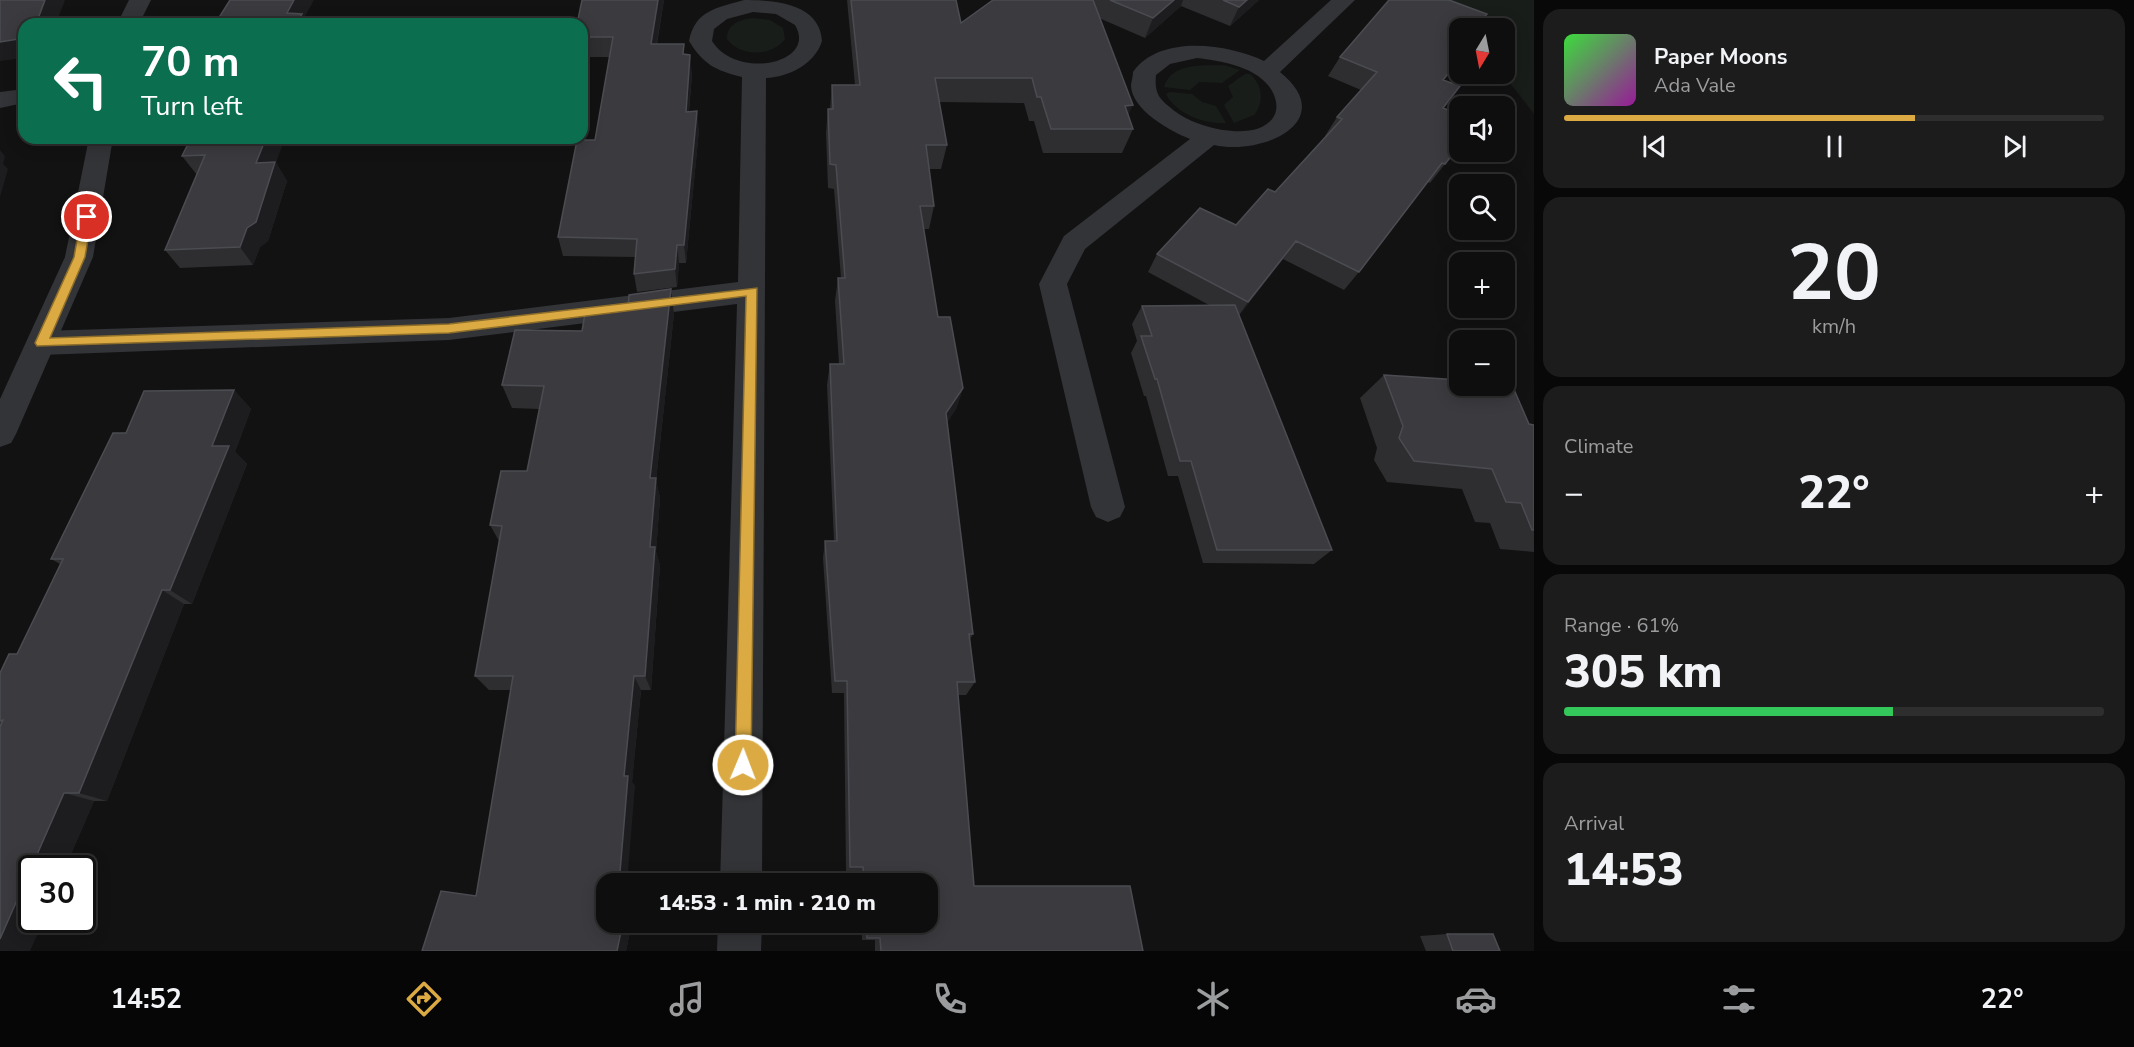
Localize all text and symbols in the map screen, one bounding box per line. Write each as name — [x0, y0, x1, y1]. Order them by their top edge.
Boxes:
north arrow — [1449, 18, 1515, 84]
map controls — [1449, 18, 1515, 396]
text: 70 m — [141, 34, 240, 91]
icon: left — [42, 42, 120, 120]
text: Paper Moons — [1654, 42, 1788, 72]
text: Ada Vale — [1654, 72, 1736, 99]
text: Turn left — [141, 88, 242, 125]
button: sound — [1449, 96, 1515, 162]
icon: previous — [1638, 130, 1671, 163]
icon: pause — [1818, 130, 1851, 163]
icon: next — [1998, 130, 2031, 163]
button: search — [1449, 174, 1515, 240]
pin — [61, 191, 112, 242]
icon: arrive — [70, 200, 103, 233]
text: 20 — [1787, 220, 1881, 327]
button: + — [1449, 252, 1515, 318]
text: km/h — [1812, 313, 1856, 340]
button: − — [1449, 330, 1515, 396]
text: Climate — [1564, 433, 1633, 460]
text: 22° — [1798, 463, 1870, 524]
text: − — [1564, 471, 1584, 516]
text: + — [2084, 471, 2104, 516]
text: Range · 61% — [1564, 612, 1679, 639]
text: 305 km — [1564, 642, 1723, 703]
position arrow — [711, 733, 775, 797]
text: Arrival — [1564, 810, 1624, 837]
text: 14:53 — [1564, 840, 1684, 901]
speed limit sign: 30 — [18, 855, 96, 933]
text: 14:53 · 1 min · 210 m — [658, 888, 876, 918]
icon: directions — [403, 978, 445, 1020]
icon: music — [666, 978, 708, 1020]
icon: phone — [929, 978, 971, 1020]
icon: climate — [1192, 978, 1234, 1020]
icon: car — [1455, 978, 1497, 1020]
icon: filters — [1718, 978, 1760, 1020]
text: 14:52 — [110, 981, 182, 1018]
text: 22° — [1981, 981, 2023, 1018]

